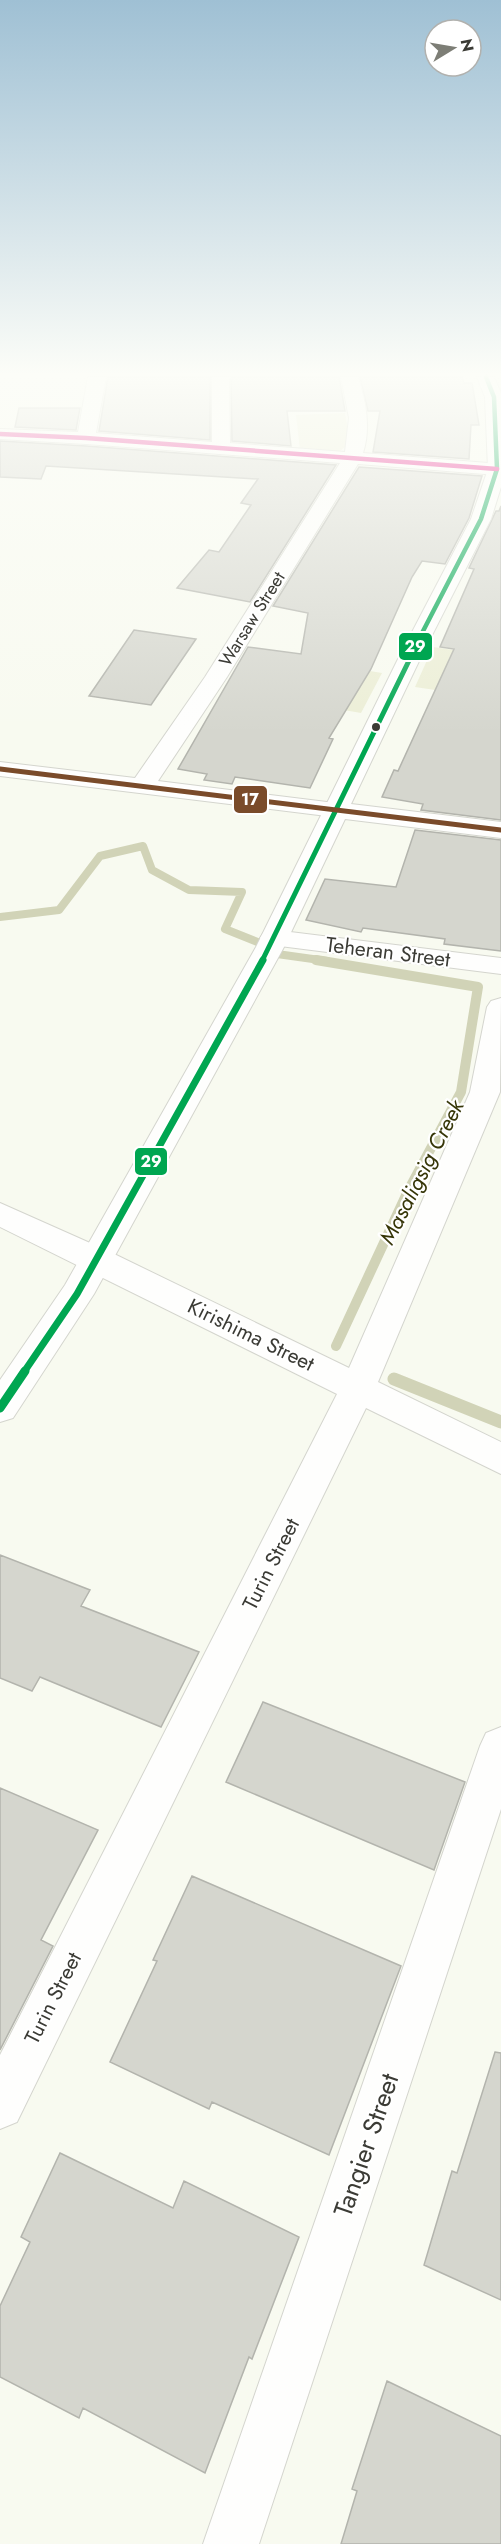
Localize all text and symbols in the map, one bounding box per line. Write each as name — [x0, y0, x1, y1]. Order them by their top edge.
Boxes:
north arrow — [423, 18, 483, 78]
text: N — [455, 37, 480, 54]
street label: Warsaw Street — [213, 566, 292, 671]
line badge: 29 — [398, 632, 433, 661]
text: 29 — [404, 635, 426, 658]
unlabelled marker — [370, 721, 382, 733]
line badge: 17 — [233, 785, 268, 814]
text: 17 — [241, 788, 259, 811]
street label: Teheran Street — [324, 929, 452, 975]
water label: Masaligsig Creek — [371, 1093, 472, 1250]
line badge: 29 — [134, 1147, 168, 1176]
text: 29 — [140, 1150, 162, 1173]
street label: Kirishima Street — [182, 1291, 320, 1379]
street label: Turin Street — [235, 1513, 307, 1615]
street label: Turin Street — [17, 1947, 89, 2049]
street label: Tangier Street — [324, 2067, 409, 2222]

